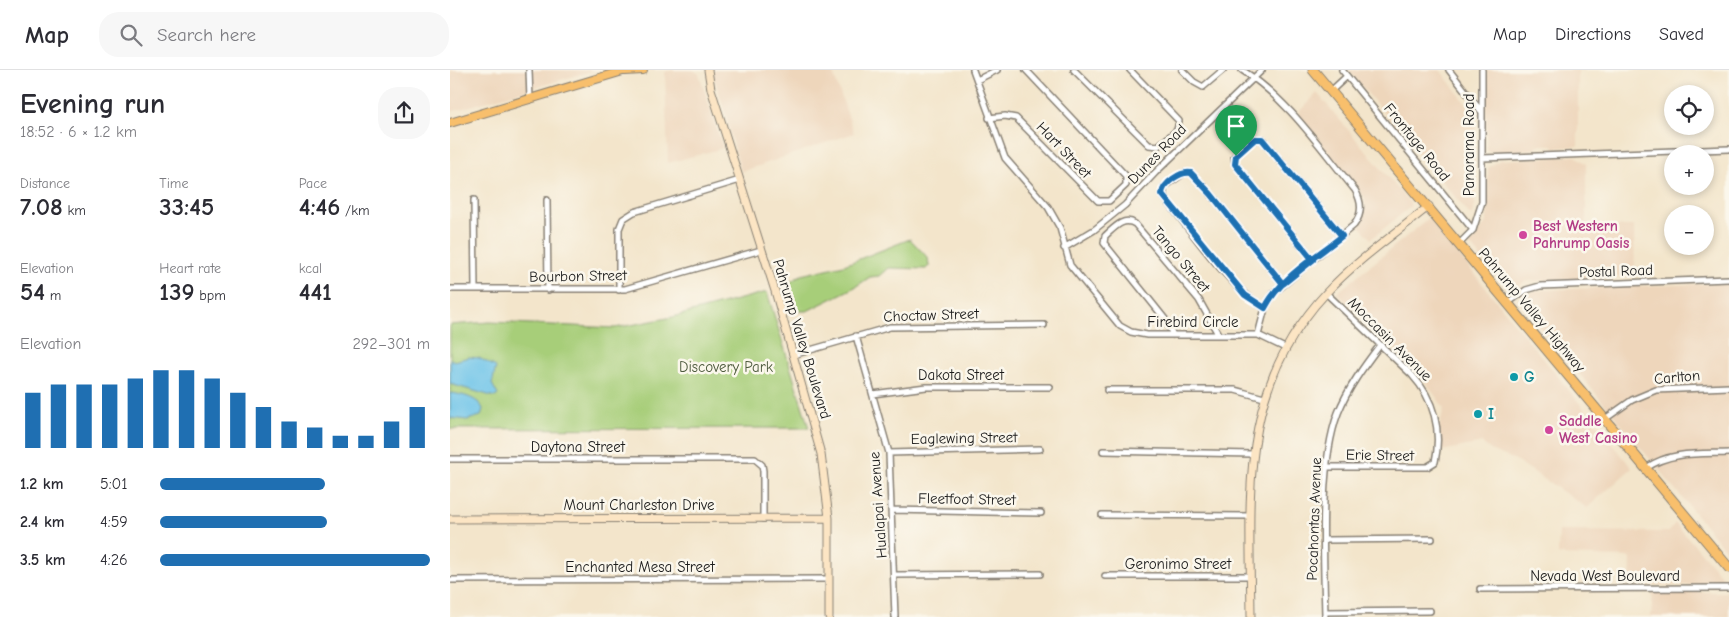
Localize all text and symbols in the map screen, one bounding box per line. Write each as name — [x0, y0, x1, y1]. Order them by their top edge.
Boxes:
search box — [99, 12, 449, 57]
text: Map — [25, 21, 69, 49]
icon: search — [117, 21, 145, 49]
text: Search here — [157, 24, 256, 46]
text: Map — [1493, 24, 1527, 45]
text: Directions — [1555, 24, 1631, 45]
text: Saved — [1659, 24, 1704, 45]
map controls — [1664, 85, 1714, 255]
button: locate — [1664, 85, 1714, 135]
button: share — [378, 87, 430, 139]
text: Evening run — [20, 88, 165, 120]
street label: Panorama Road — [1460, 94, 1478, 196]
street label: Frontage Road — [1380, 99, 1454, 185]
pin — [1215, 105, 1257, 156]
icon: arrive — [1222, 112, 1250, 140]
street label: Hart Street — [1033, 118, 1096, 182]
street label: Dunes Road — [1124, 120, 1190, 188]
text: 18:52 · 6 × 1.2 km — [20, 123, 137, 141]
button: + — [1664, 145, 1714, 195]
text: Distance — [20, 175, 70, 192]
text: Time — [159, 175, 188, 192]
text: Pace — [299, 175, 327, 192]
text: 7.08 — [20, 192, 63, 221]
text: 33:45 — [159, 192, 214, 221]
text: 4:46 — [299, 192, 340, 221]
text: km — [63, 202, 86, 219]
text: /km — [340, 202, 370, 219]
button: − — [1664, 205, 1714, 255]
place label: Best Western Pahrump Oasis — [1533, 217, 1629, 252]
street label: Tango Street — [1148, 222, 1214, 296]
marker: Best Western Pahrump Oasis — [1517, 229, 1529, 241]
street label: Pahrump Valley Highway — [1475, 244, 1589, 376]
street label: Pahrump Valley Boulevard — [769, 257, 835, 421]
text: Elevation — [20, 260, 74, 277]
text: Heart rate — [159, 260, 221, 277]
text: kcal — [299, 260, 322, 277]
street label: Postal Road — [1579, 261, 1653, 281]
street label: Bourbon Street — [529, 266, 628, 286]
text: 54 — [20, 277, 45, 306]
text: 139 — [159, 277, 195, 306]
text: 441 — [299, 277, 332, 306]
text: m — [45, 287, 61, 304]
text: bpm — [195, 287, 226, 304]
street label: Moccasin Avenue — [1344, 293, 1436, 385]
street label: Choctaw Street — [883, 304, 980, 326]
street label: Firebird Circle — [1147, 313, 1239, 331]
text: Elevation — [20, 335, 81, 353]
text: 292–301 m — [352, 335, 430, 353]
park label: Discovery Park — [679, 358, 774, 376]
street label: Dakota Street — [918, 366, 1005, 384]
street label: Carlton — [1653, 366, 1701, 388]
place label: G — [1524, 368, 1535, 386]
marker: G — [1508, 371, 1520, 383]
place label: I — [1488, 405, 1494, 423]
marker: I — [1472, 408, 1484, 420]
place label: Saddle West Casino — [1559, 412, 1638, 447]
marker: Saddle West Casino — [1543, 424, 1555, 436]
street label: Eaglewing Street — [910, 428, 1018, 448]
street label: Daytona Street — [531, 438, 626, 456]
street label: Erie Street — [1346, 445, 1415, 465]
street label: Hualapai Avenue — [865, 450, 891, 559]
street label: Pocahontas Avenue — [1303, 457, 1325, 581]
text: 1.2 km — [20, 475, 63, 493]
text: 5:01 — [100, 475, 128, 493]
street label: Fleetfoot Street — [918, 489, 1017, 509]
street label: Mount Charleston Drive — [563, 496, 715, 514]
text: 2.4 km — [20, 513, 65, 531]
text: 4:59 — [100, 513, 128, 531]
text: 3.5 km — [20, 551, 66, 569]
text: 4:26 — [100, 551, 128, 569]
street label: Geronimo Street — [1125, 555, 1232, 573]
street label: Enchanted Mesa Street — [565, 558, 715, 576]
street label: Nevada West Boulevard — [1530, 567, 1680, 585]

